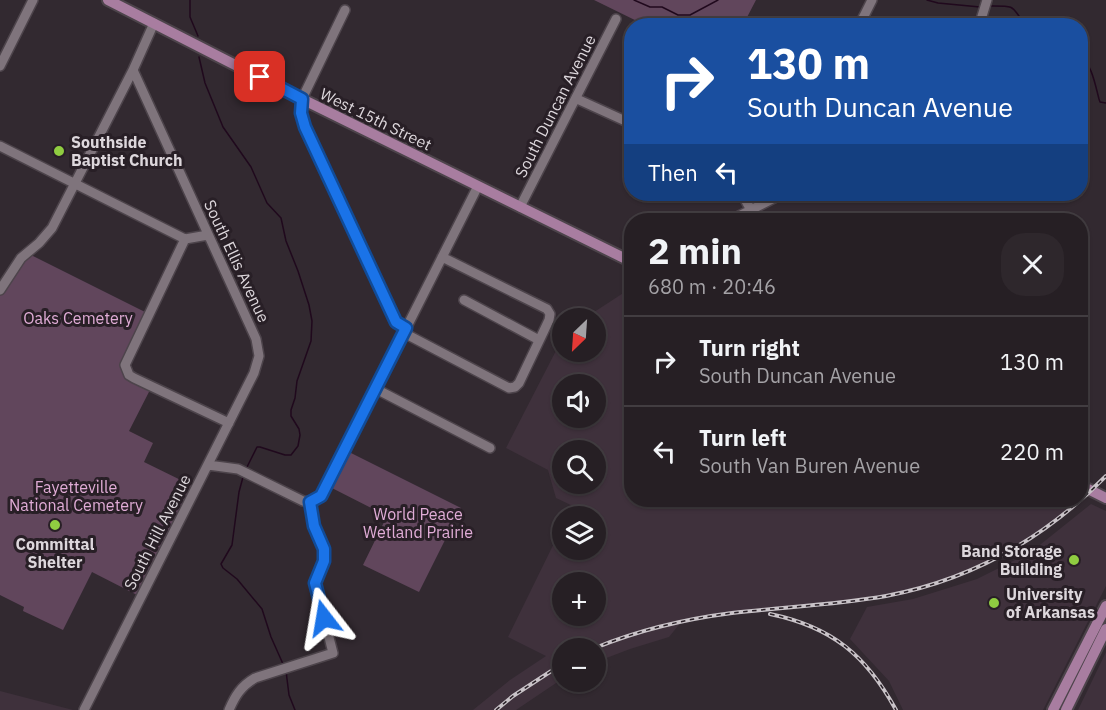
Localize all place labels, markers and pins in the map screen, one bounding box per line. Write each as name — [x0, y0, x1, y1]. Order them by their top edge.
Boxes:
pin — [234, 51, 285, 102]
place label: Southside Baptist Church — [71, 132, 183, 170]
marker: Southside Baptist Church — [52, 144, 66, 158]
marker: Committal Shelter — [48, 518, 62, 532]
place label: Committal Shelter — [16, 534, 95, 572]
place label: Band Storage Building — [961, 541, 1062, 579]
marker: Band Storage Building — [1067, 553, 1081, 567]
place label: University of Arkansas — [1006, 584, 1095, 622]
marker: University of Arkansas — [987, 596, 1001, 610]

